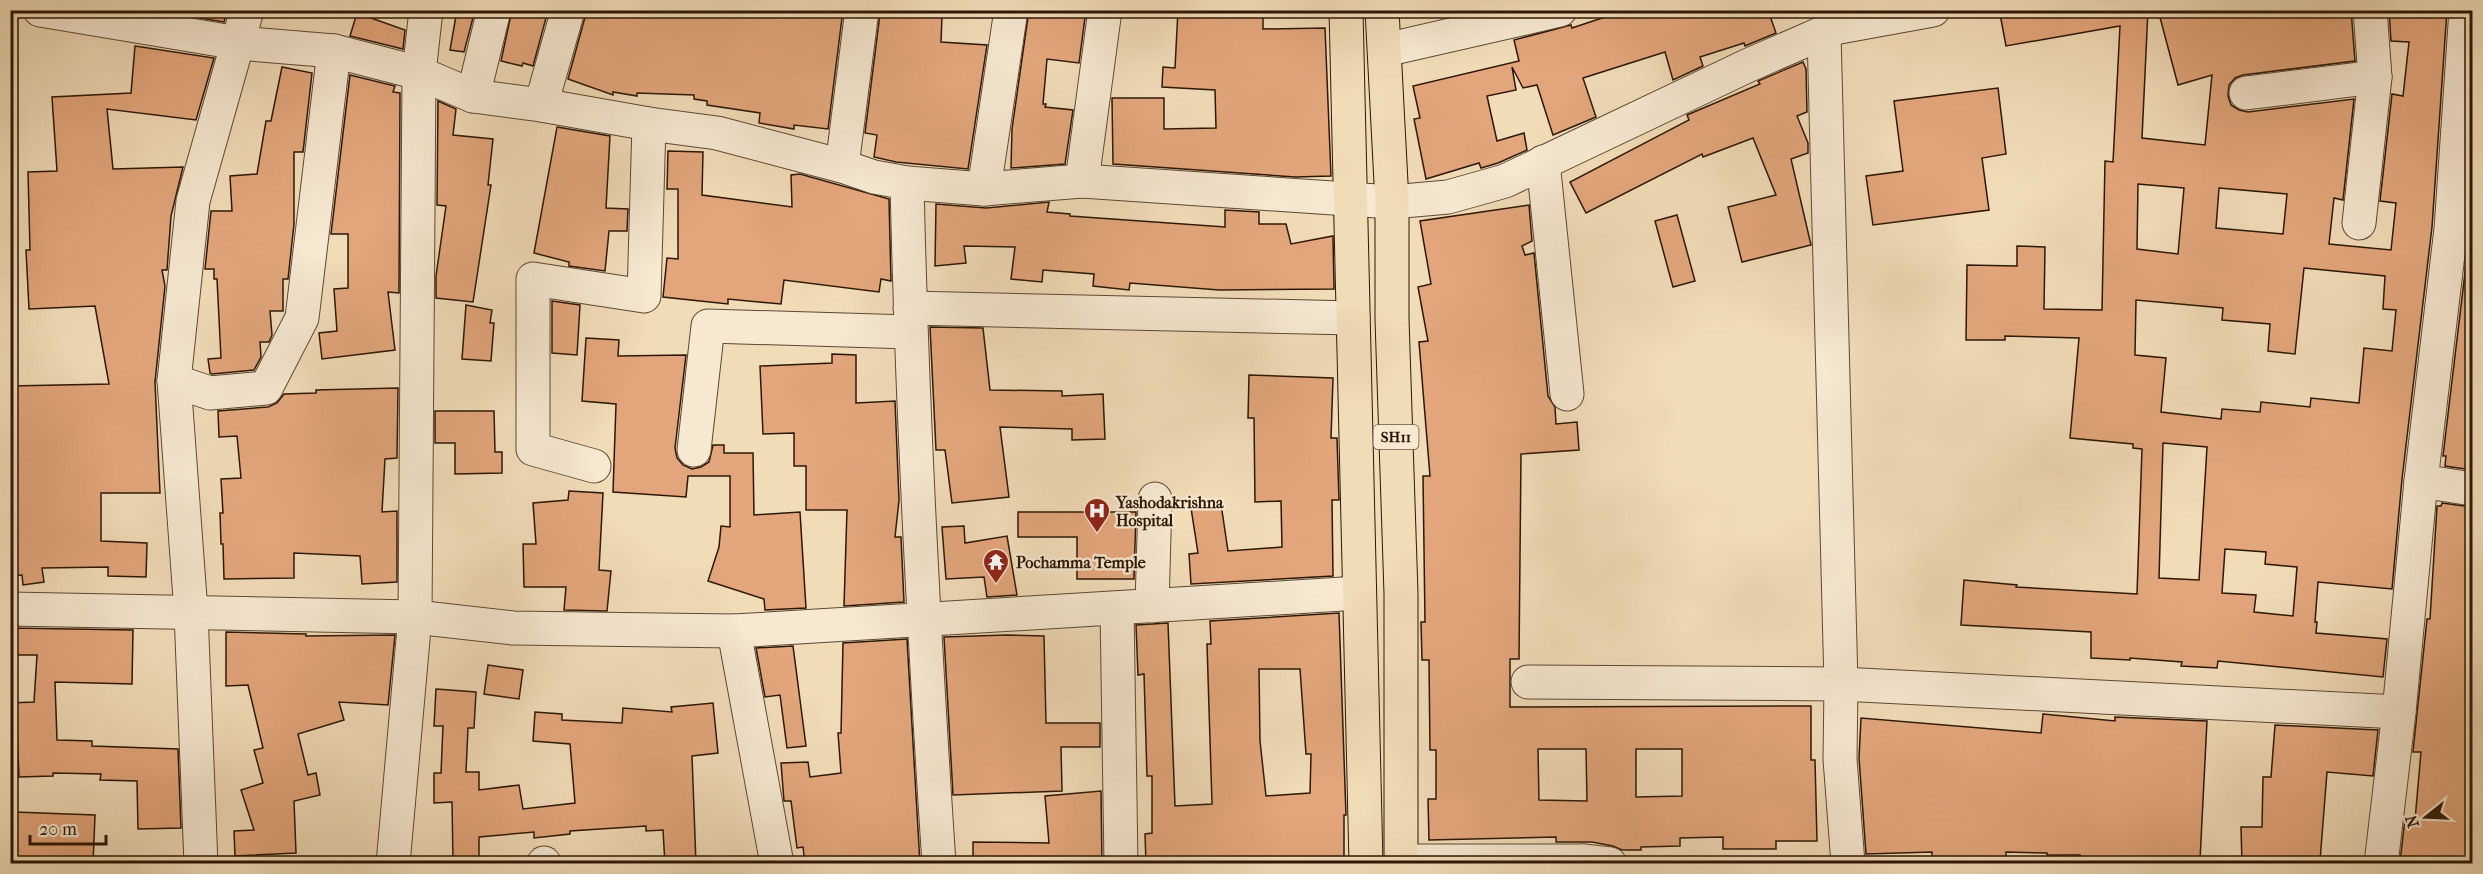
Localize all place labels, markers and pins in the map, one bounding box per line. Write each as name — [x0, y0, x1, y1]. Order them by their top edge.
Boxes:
place label: Yashodakrishna Hospital — [1115, 493, 1224, 531]
hospital icon: Yashodakrishna Hospital — [1082, 496, 1112, 534]
temple icon: Pochamma Temple — [981, 547, 1011, 585]
place label: Pochamma Temple — [1016, 553, 1146, 573]

